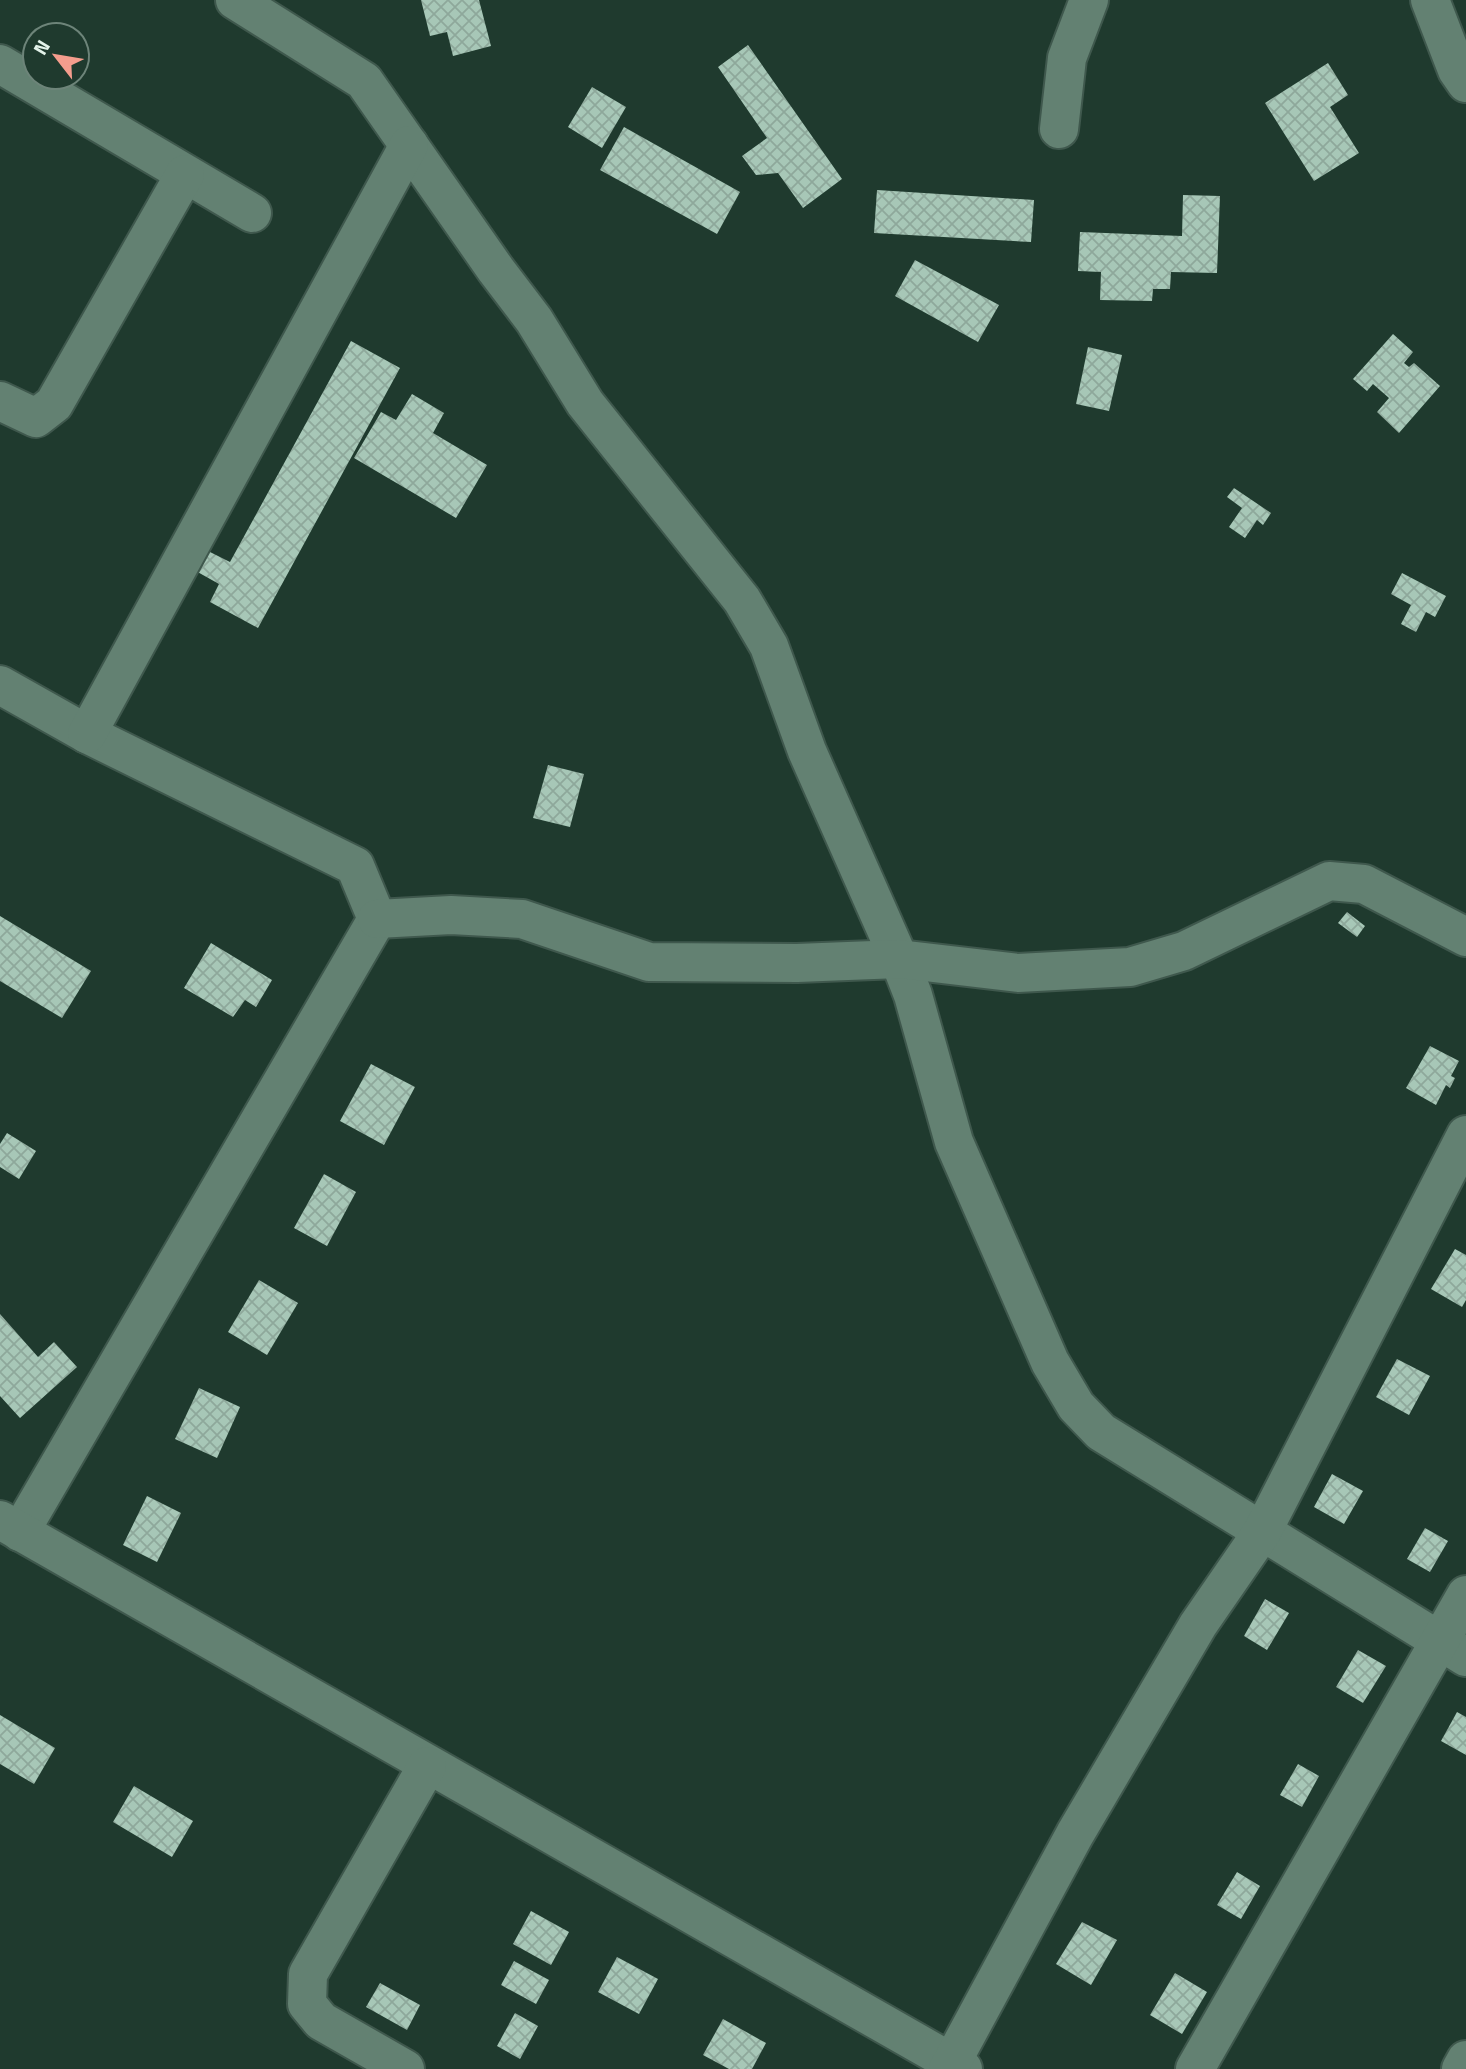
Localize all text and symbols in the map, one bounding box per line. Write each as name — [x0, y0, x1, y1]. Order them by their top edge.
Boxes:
north arrow — [21, 21, 91, 91]
text: N — [25, 34, 57, 60]

